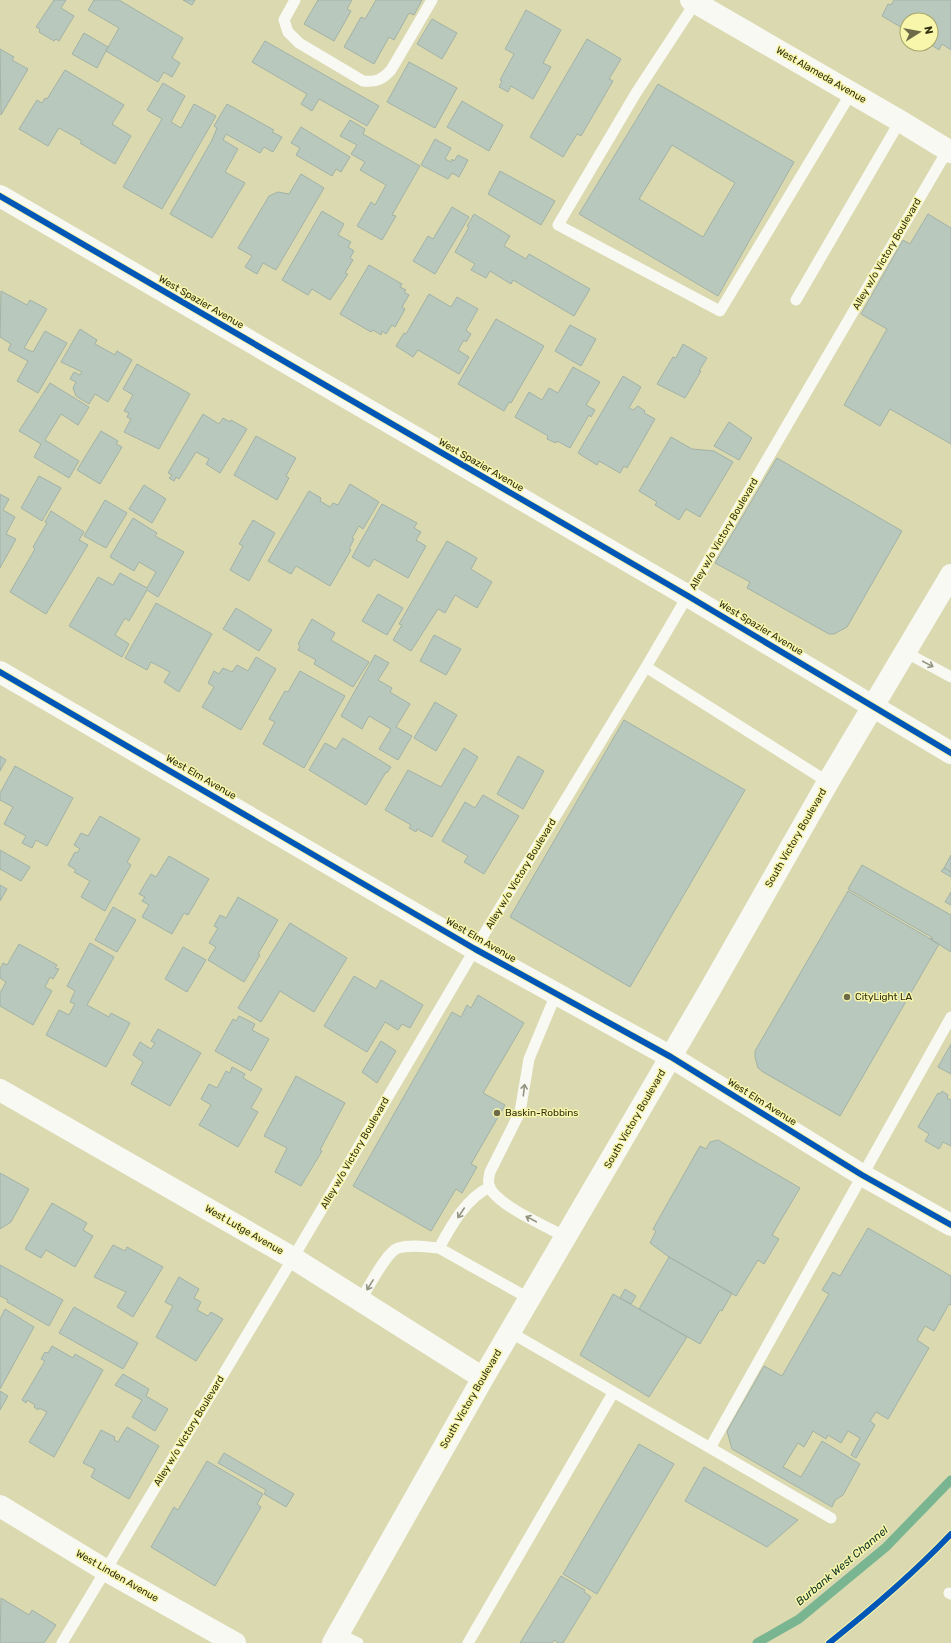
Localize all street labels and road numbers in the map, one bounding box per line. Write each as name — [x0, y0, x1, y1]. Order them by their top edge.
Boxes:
street label: West Alameda Avenue — [774, 44, 869, 106]
street label: Alley w/o Victory Boulevard — [850, 196, 924, 312]
street label: West Spazier Avenue — [156, 273, 246, 332]
street label: West Spazier Avenue — [436, 436, 526, 495]
street label: Alley w/o Victory Boulevard — [687, 476, 761, 592]
street label: West Spazier Avenue — [717, 598, 806, 658]
street label: West Elm Avenue — [164, 752, 239, 802]
street label: South Victory Boulevard — [763, 786, 829, 890]
street label: Alley w/o Victory Boulevard — [483, 817, 559, 931]
street label: West Elm Avenue — [444, 915, 519, 965]
street label: South Victory Boulevard — [602, 1067, 668, 1171]
street label: West Elm Avenue — [725, 1076, 799, 1128]
street label: Alley w/o Victory Boulevard — [318, 1095, 392, 1211]
street label: West Lutge Avenue — [202, 1203, 286, 1258]
street label: South Victory Boulevard — [438, 1347, 504, 1451]
street label: Alley w/o Victory Boulevard — [151, 1374, 227, 1488]
street label: West Linden Avenue — [73, 1547, 161, 1605]

